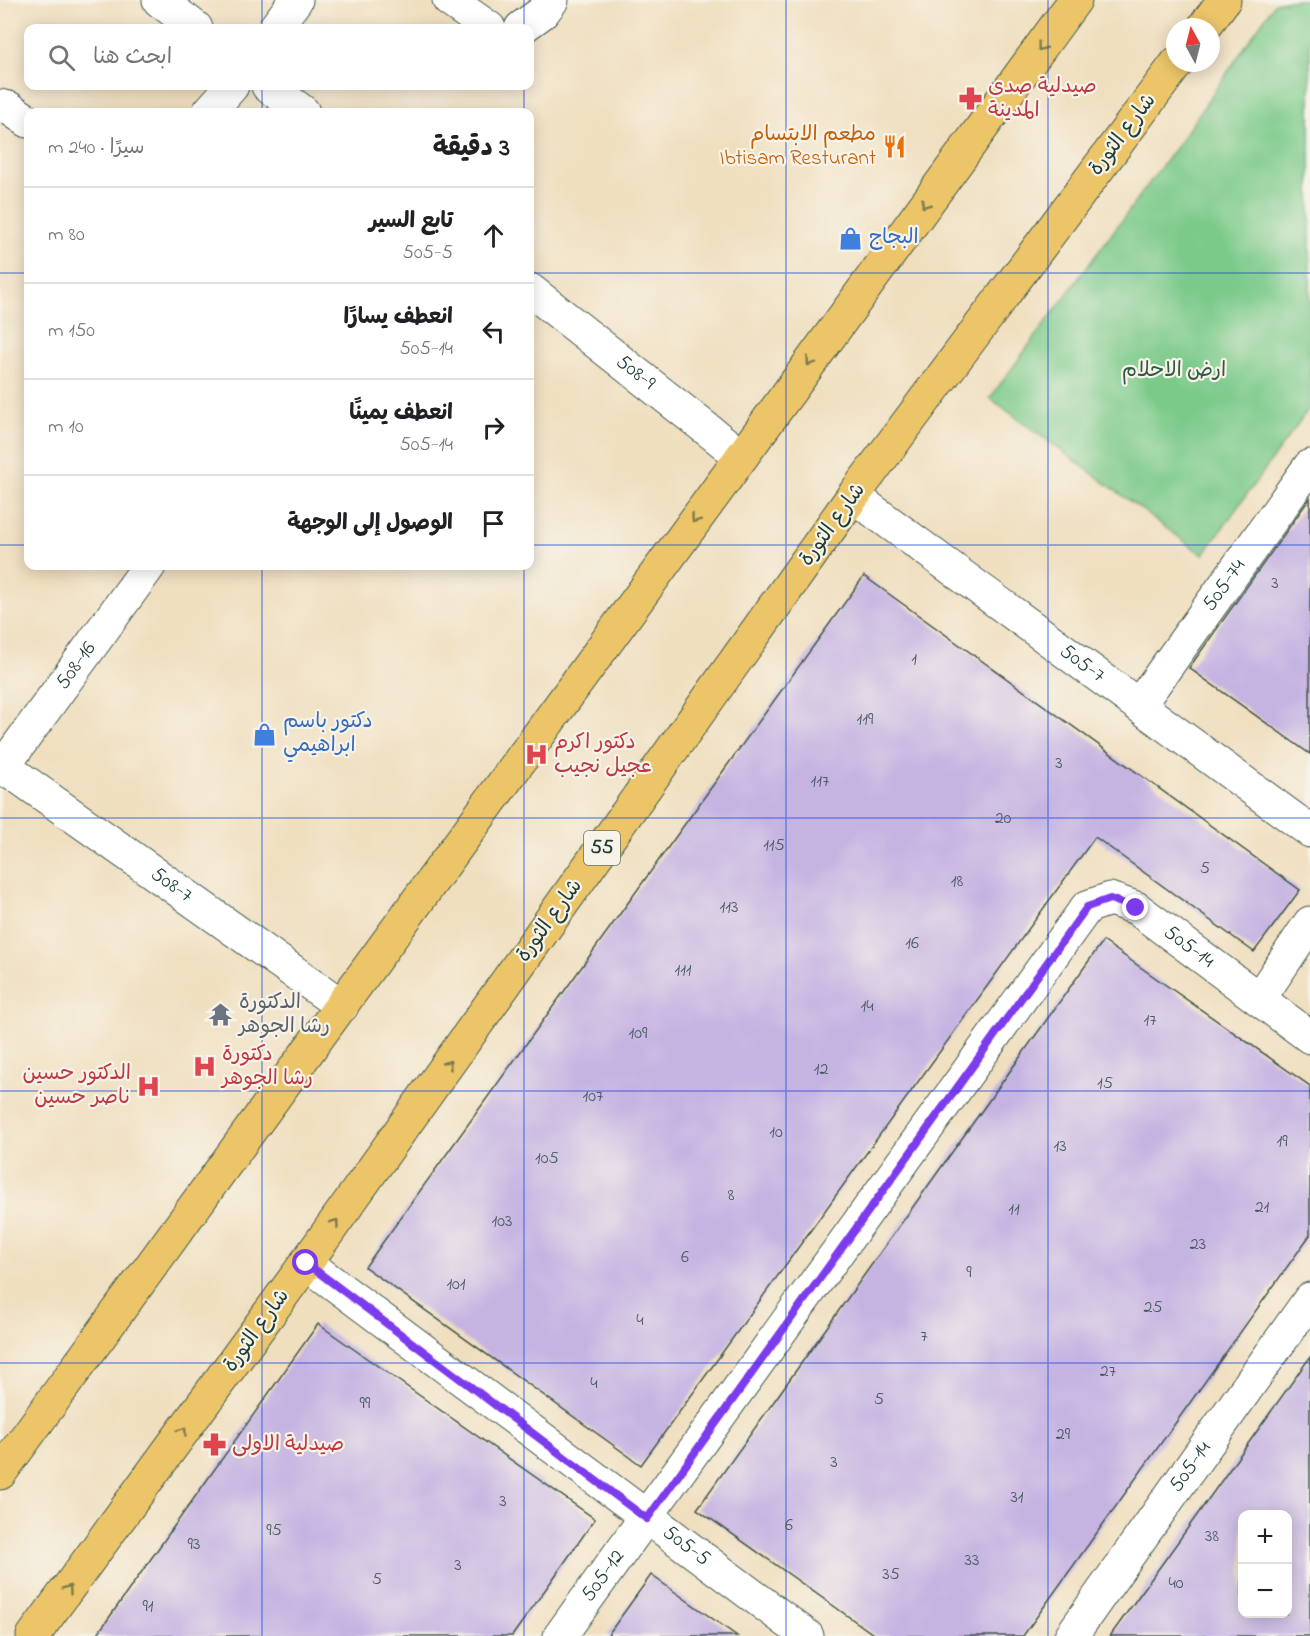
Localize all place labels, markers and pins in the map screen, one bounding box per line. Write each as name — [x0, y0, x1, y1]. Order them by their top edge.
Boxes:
place label: صيدلية صدى المدينة — [988, 72, 1097, 126]
pharmacy icon: صيدلية صدى المدينة — [957, 86, 983, 112]
place label: مطعم الابتسام Ibtisam Resturant — [720, 120, 876, 174]
restaurant icon: مطعم الابتسام Ibtisam Resturant — [881, 134, 907, 160]
place label: البجاج — [869, 223, 919, 253]
shop icon: البجاج — [838, 225, 864, 251]
place label: دكتور باسم ابراهيمي — [283, 707, 373, 763]
shop icon: دكتور باسم ابراهيمي — [252, 721, 278, 747]
place label: دكتور اكرم عجيل نجيب — [554, 728, 652, 782]
hospital icon: دكتور اكرم عجيل نجيب — [523, 742, 549, 768]
place label: الدكتورة رشا الجوهر — [237, 988, 330, 1042]
temple icon: الدكتورة رشا الجوهر — [208, 1002, 234, 1028]
place label: دكتورة رشا الجوهر — [220, 1040, 313, 1094]
hospital icon: دكتورة رشا الجوهر — [191, 1054, 217, 1080]
place label: الدكتور حسين ناصر حسين — [22, 1059, 131, 1113]
hospital icon: الدكتور حسين ناصر حسين — [136, 1073, 162, 1099]
place label: صيدلية الاولى — [232, 1430, 344, 1460]
pharmacy icon: صيدلية الاولى — [201, 1432, 227, 1458]

